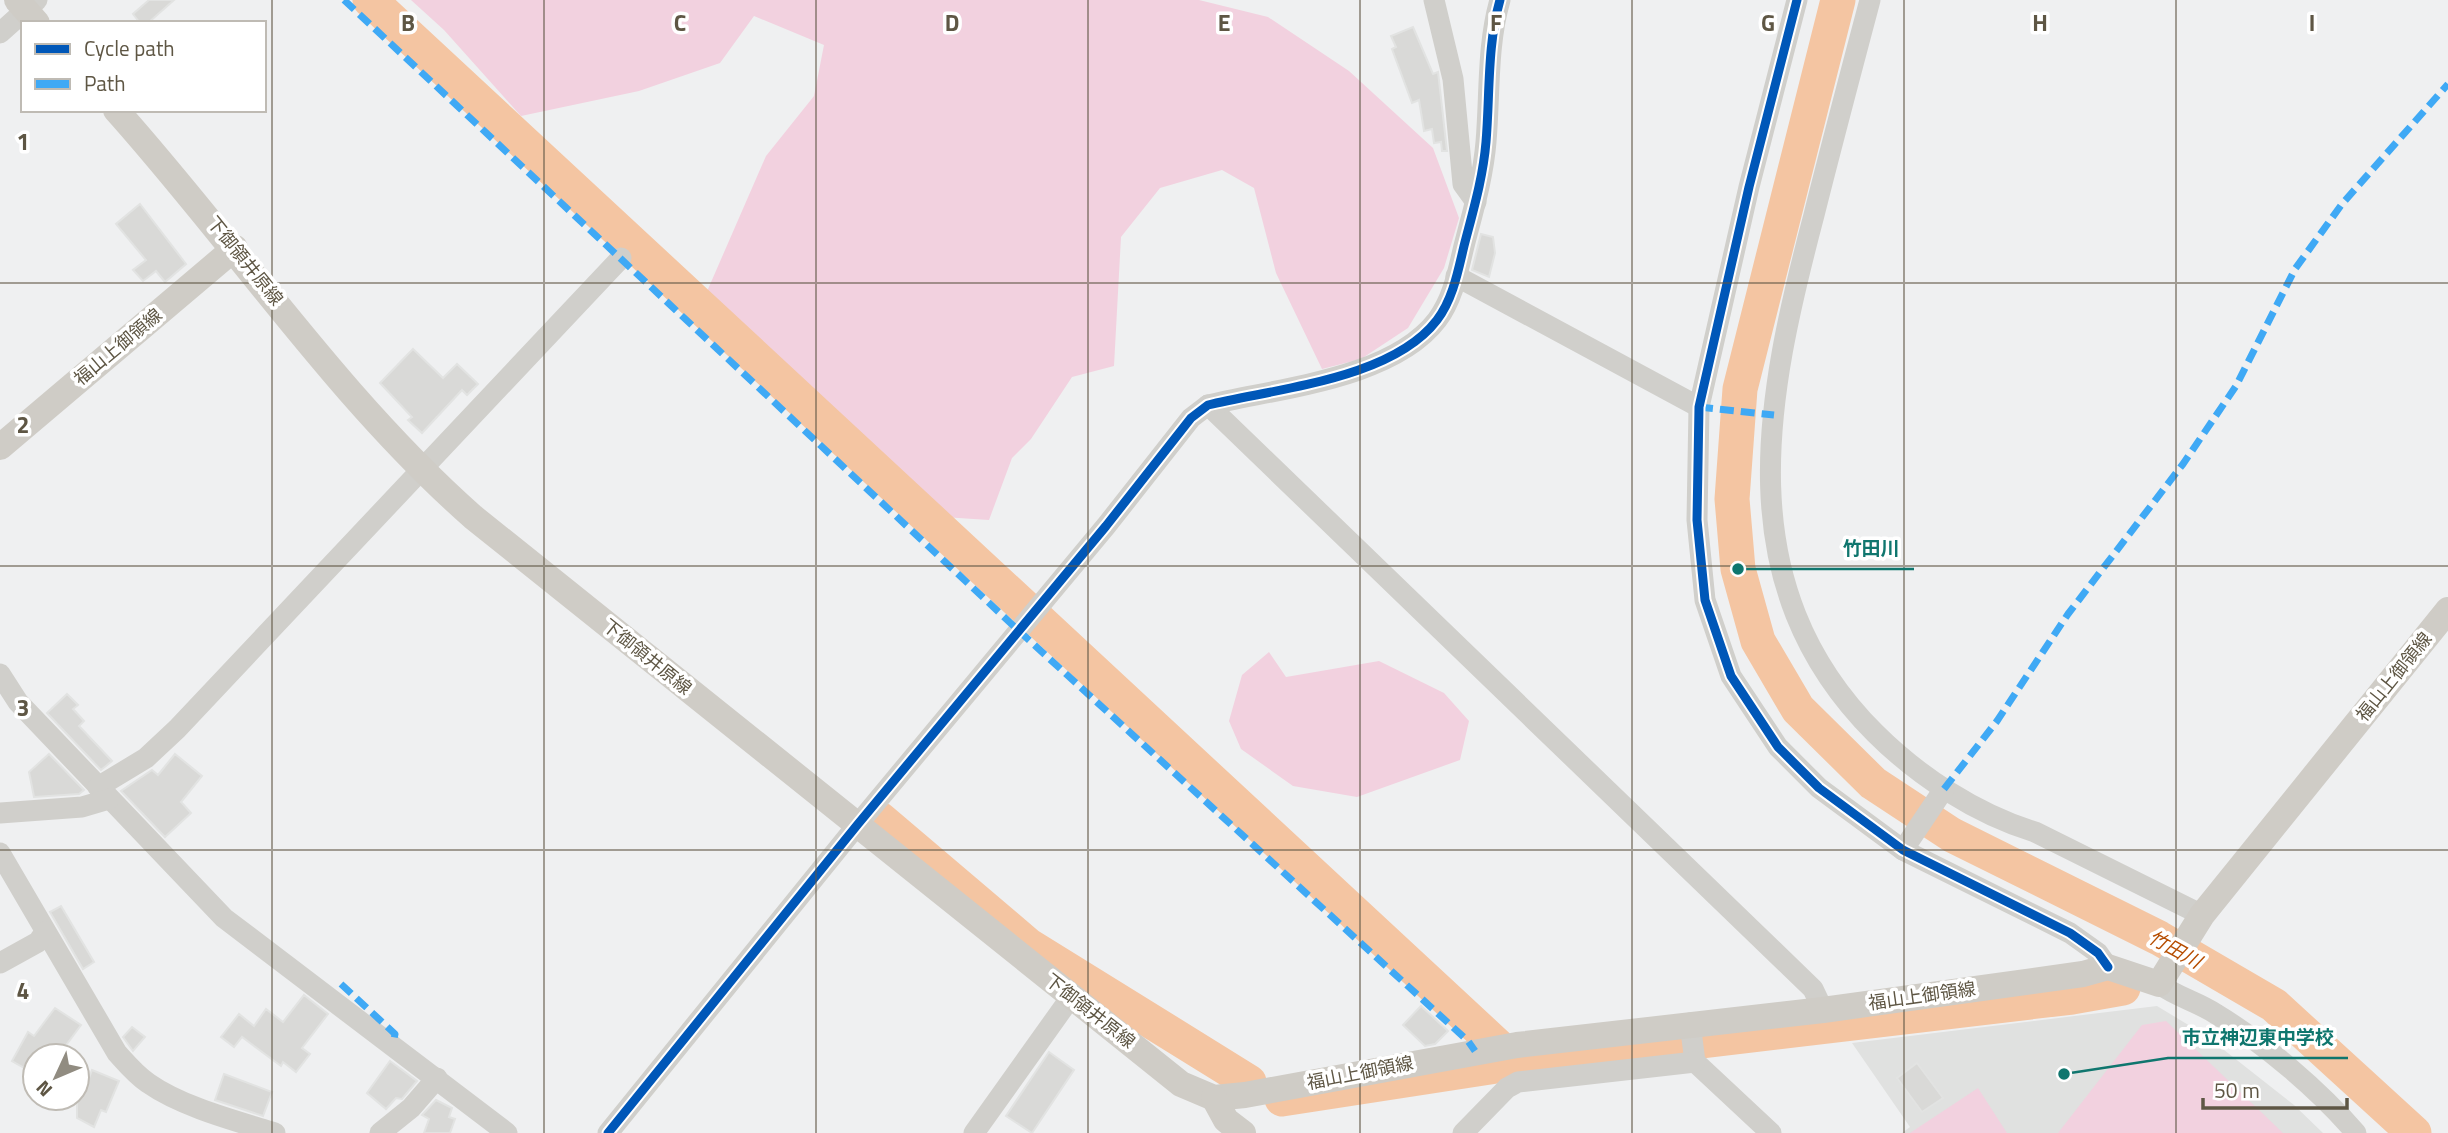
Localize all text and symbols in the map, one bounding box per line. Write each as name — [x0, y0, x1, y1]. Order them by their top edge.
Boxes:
text: B — [401, 5, 415, 40]
text: C — [674, 5, 686, 40]
text: D — [945, 5, 959, 40]
text: E — [1218, 5, 1230, 40]
text: F — [1490, 5, 1502, 40]
text: G — [1761, 5, 1775, 40]
text: H — [2032, 5, 2048, 40]
text: I — [2309, 5, 2315, 40]
legend — [21, 21, 266, 112]
text: Cycle path — [84, 32, 175, 64]
text: Path — [84, 67, 126, 99]
text: 1 — [17, 124, 29, 159]
street label: 下御領井原線 — [201, 210, 290, 311]
street label: 福山上御領線 — [68, 302, 168, 392]
text: 2 — [17, 407, 29, 442]
callout: 竹田川 — [1829, 529, 1914, 569]
text: 竹田川 — [1842, 533, 1900, 562]
street label: 下御領井原線 — [597, 612, 698, 701]
street label: 福山上御領線 — [2349, 626, 2438, 727]
text: 3 — [17, 690, 29, 725]
water label: 竹田川 — [2143, 922, 2209, 976]
street label: 下御領井原線 — [1039, 967, 1141, 1054]
text: 4 — [17, 973, 29, 1008]
street label: 福山上御領線 — [1867, 975, 1977, 1016]
callout: 市立神辺東中学校 — [2168, 1018, 2348, 1058]
text: 市立神辺東中学校 — [2182, 1022, 2334, 1051]
north arrow — [21, 1042, 91, 1112]
street label: 福山上御領線 — [1304, 1049, 1415, 1096]
scale bar — [2203, 1066, 2346, 1110]
text: N — [28, 1074, 58, 1104]
text: 50 m — [2214, 1074, 2260, 1106]

